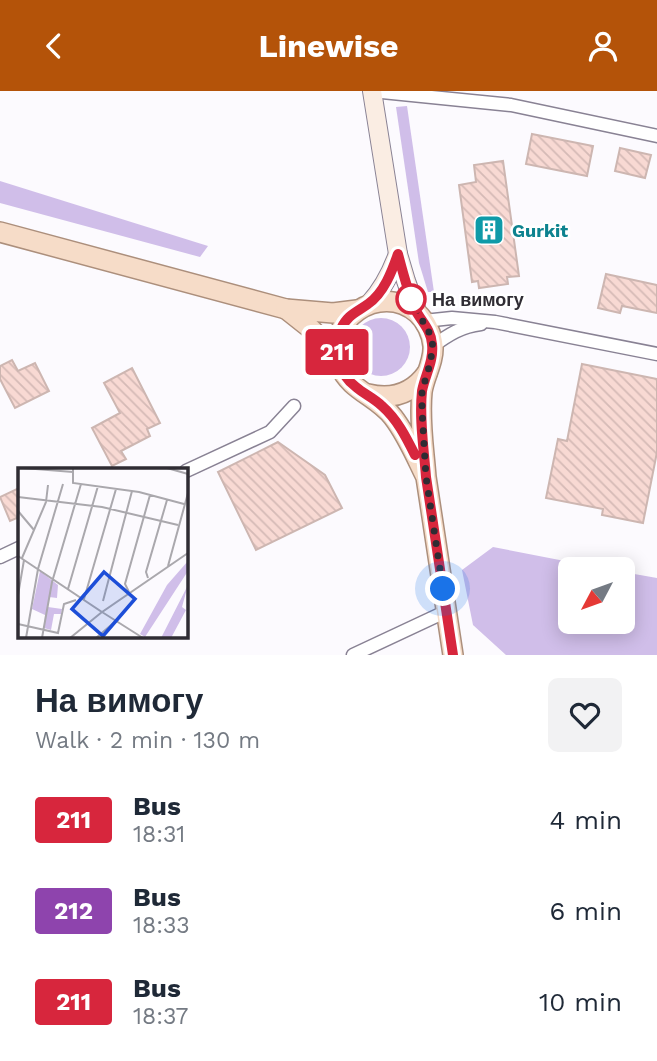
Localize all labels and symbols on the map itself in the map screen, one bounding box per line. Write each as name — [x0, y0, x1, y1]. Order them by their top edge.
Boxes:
building icon: Gurkit — [472, 213, 506, 247]
place label: Gurkit — [512, 220, 568, 241]
marker: На вимогу — [396, 284, 426, 314]
place label: На вимогу — [432, 289, 524, 310]
line badge: 211 — [297, 329, 377, 375]
inset map — [18, 468, 187, 638]
north arrow — [558, 557, 635, 633]
your location — [425, 571, 460, 606]

